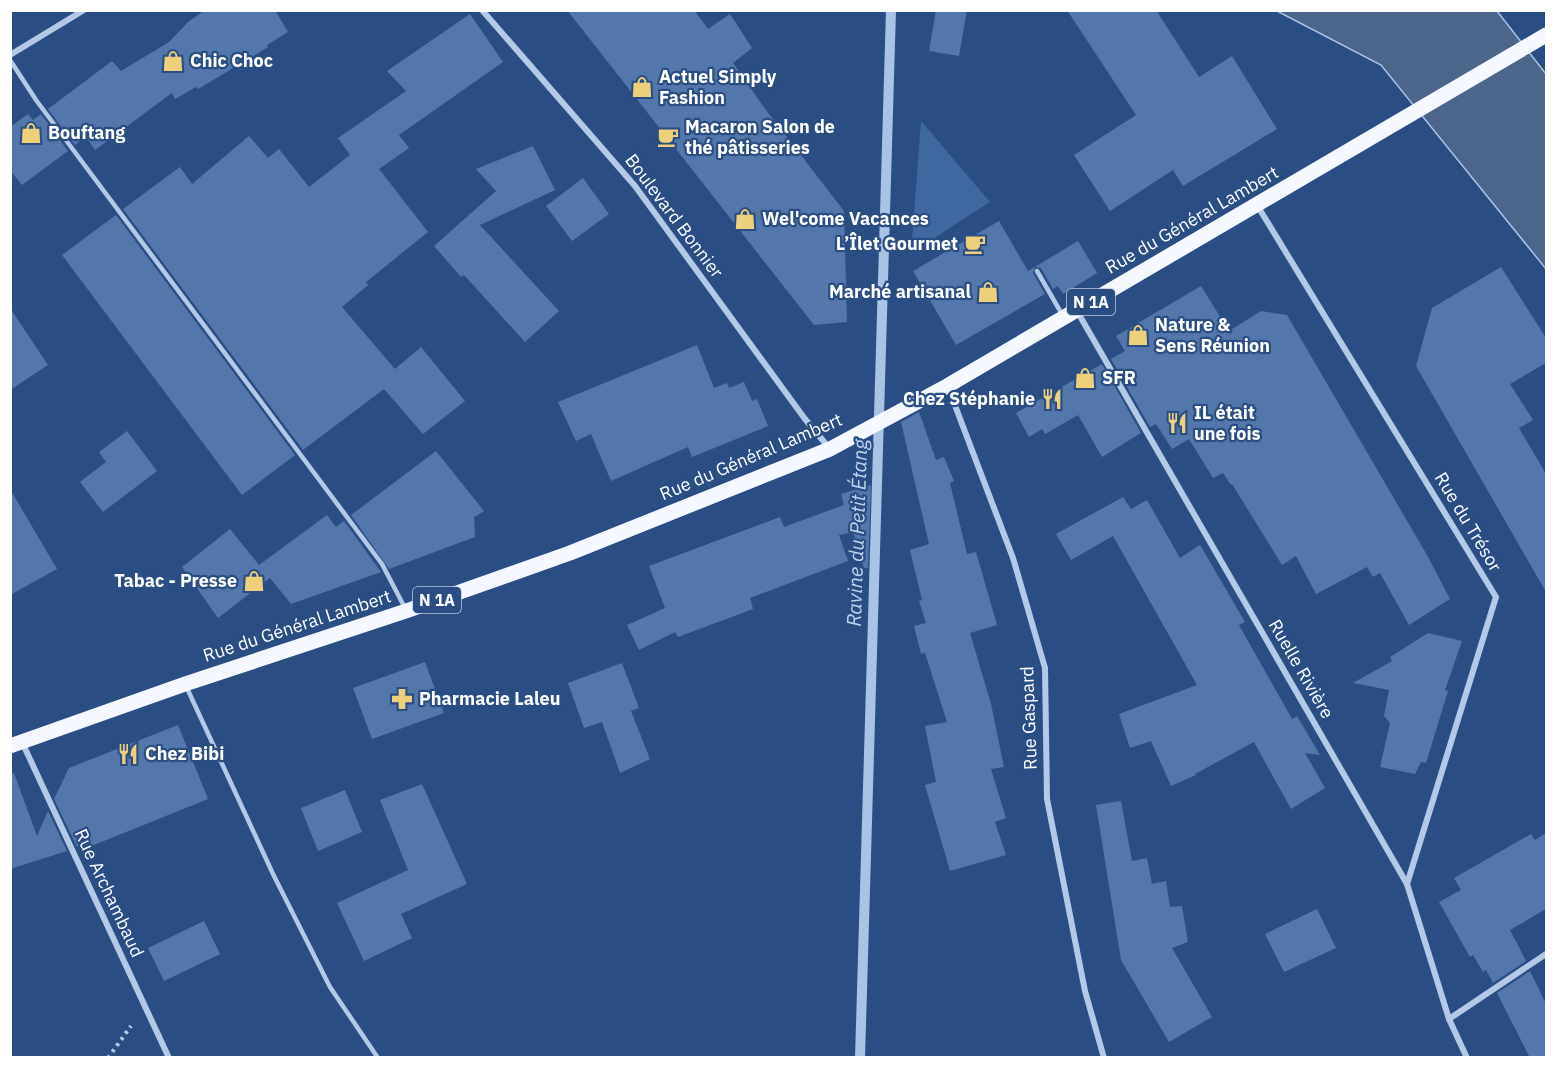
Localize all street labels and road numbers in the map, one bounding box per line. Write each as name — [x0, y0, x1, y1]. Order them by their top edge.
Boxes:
street label: Boulevard Bonnier — [620, 149, 729, 283]
street label: Rue du Général Lambert — [1101, 161, 1282, 279]
road number: N 1A — [1067, 289, 1115, 315]
street label: Rue du Général Lambert — [656, 408, 846, 505]
street label: Rue du Trésor — [1430, 468, 1507, 576]
street label: Rue du Général Lambert — [200, 584, 394, 667]
road number: N 1A — [413, 587, 461, 613]
street label: Ruelle Rivière — [1264, 615, 1339, 723]
street label: Rue Gaspard — [1015, 666, 1042, 770]
street label: Rue Archambaud — [70, 825, 149, 961]

